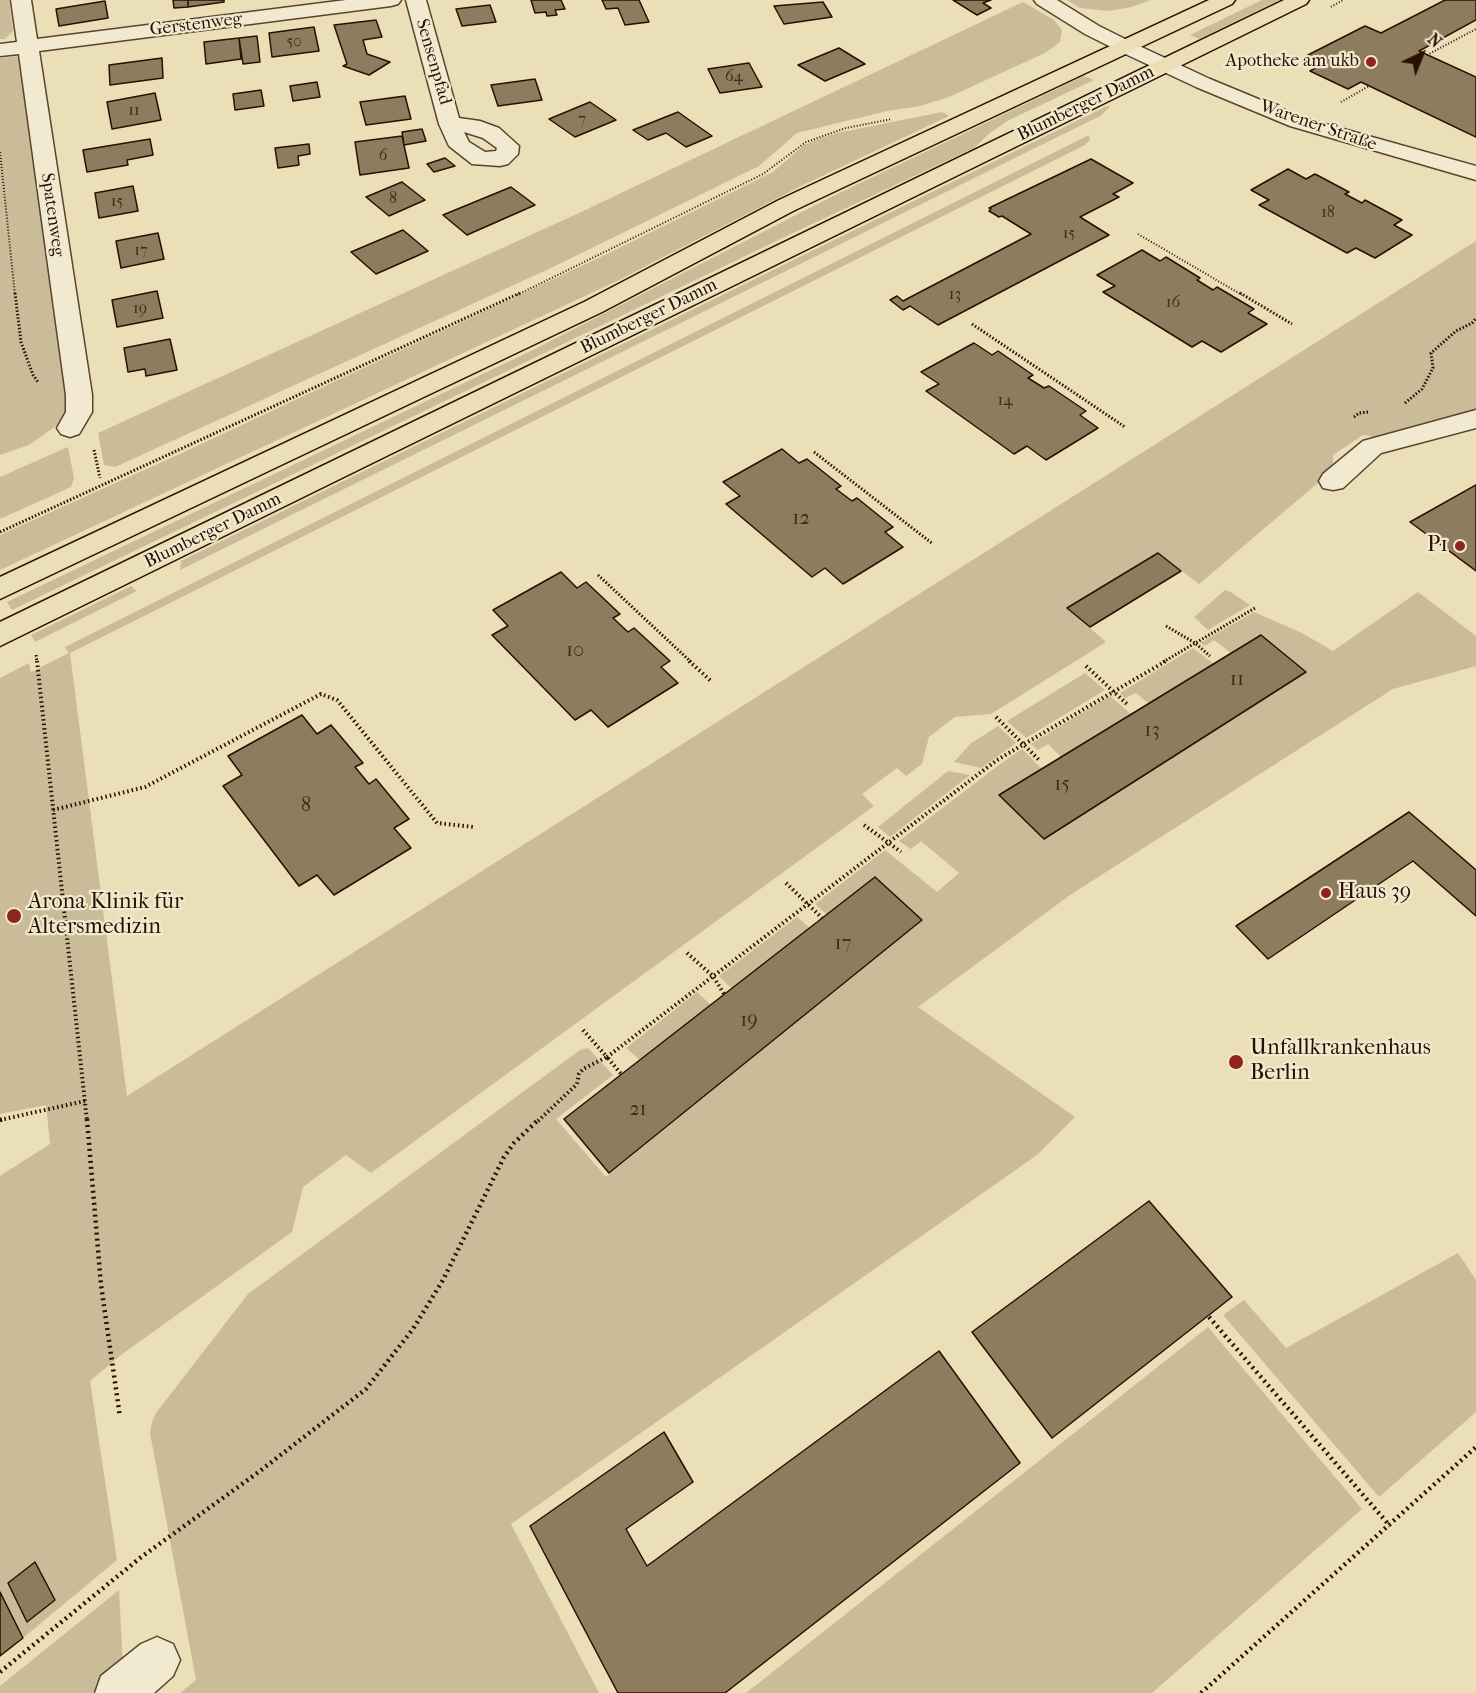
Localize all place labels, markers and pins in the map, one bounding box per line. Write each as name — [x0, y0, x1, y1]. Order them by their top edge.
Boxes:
place label: Apotheke am ukb — [1226, 51, 1359, 73]
marker: Apotheke am ukb — [1364, 55, 1378, 69]
place label: P1 — [1427, 533, 1448, 559]
marker: P1 — [1453, 539, 1467, 553]
place label: Haus 39 — [1338, 880, 1411, 906]
marker: Haus 39 — [1319, 886, 1333, 900]
place label: Arona Klinik für Altersmedizin — [28, 890, 183, 942]
marker: Arona Klinik für Altersmedizin — [5, 907, 23, 925]
place label: Unfallkrankenhaus Berlin — [1250, 1036, 1431, 1088]
marker: Unfallkrankenhaus Berlin — [1227, 1053, 1245, 1071]

